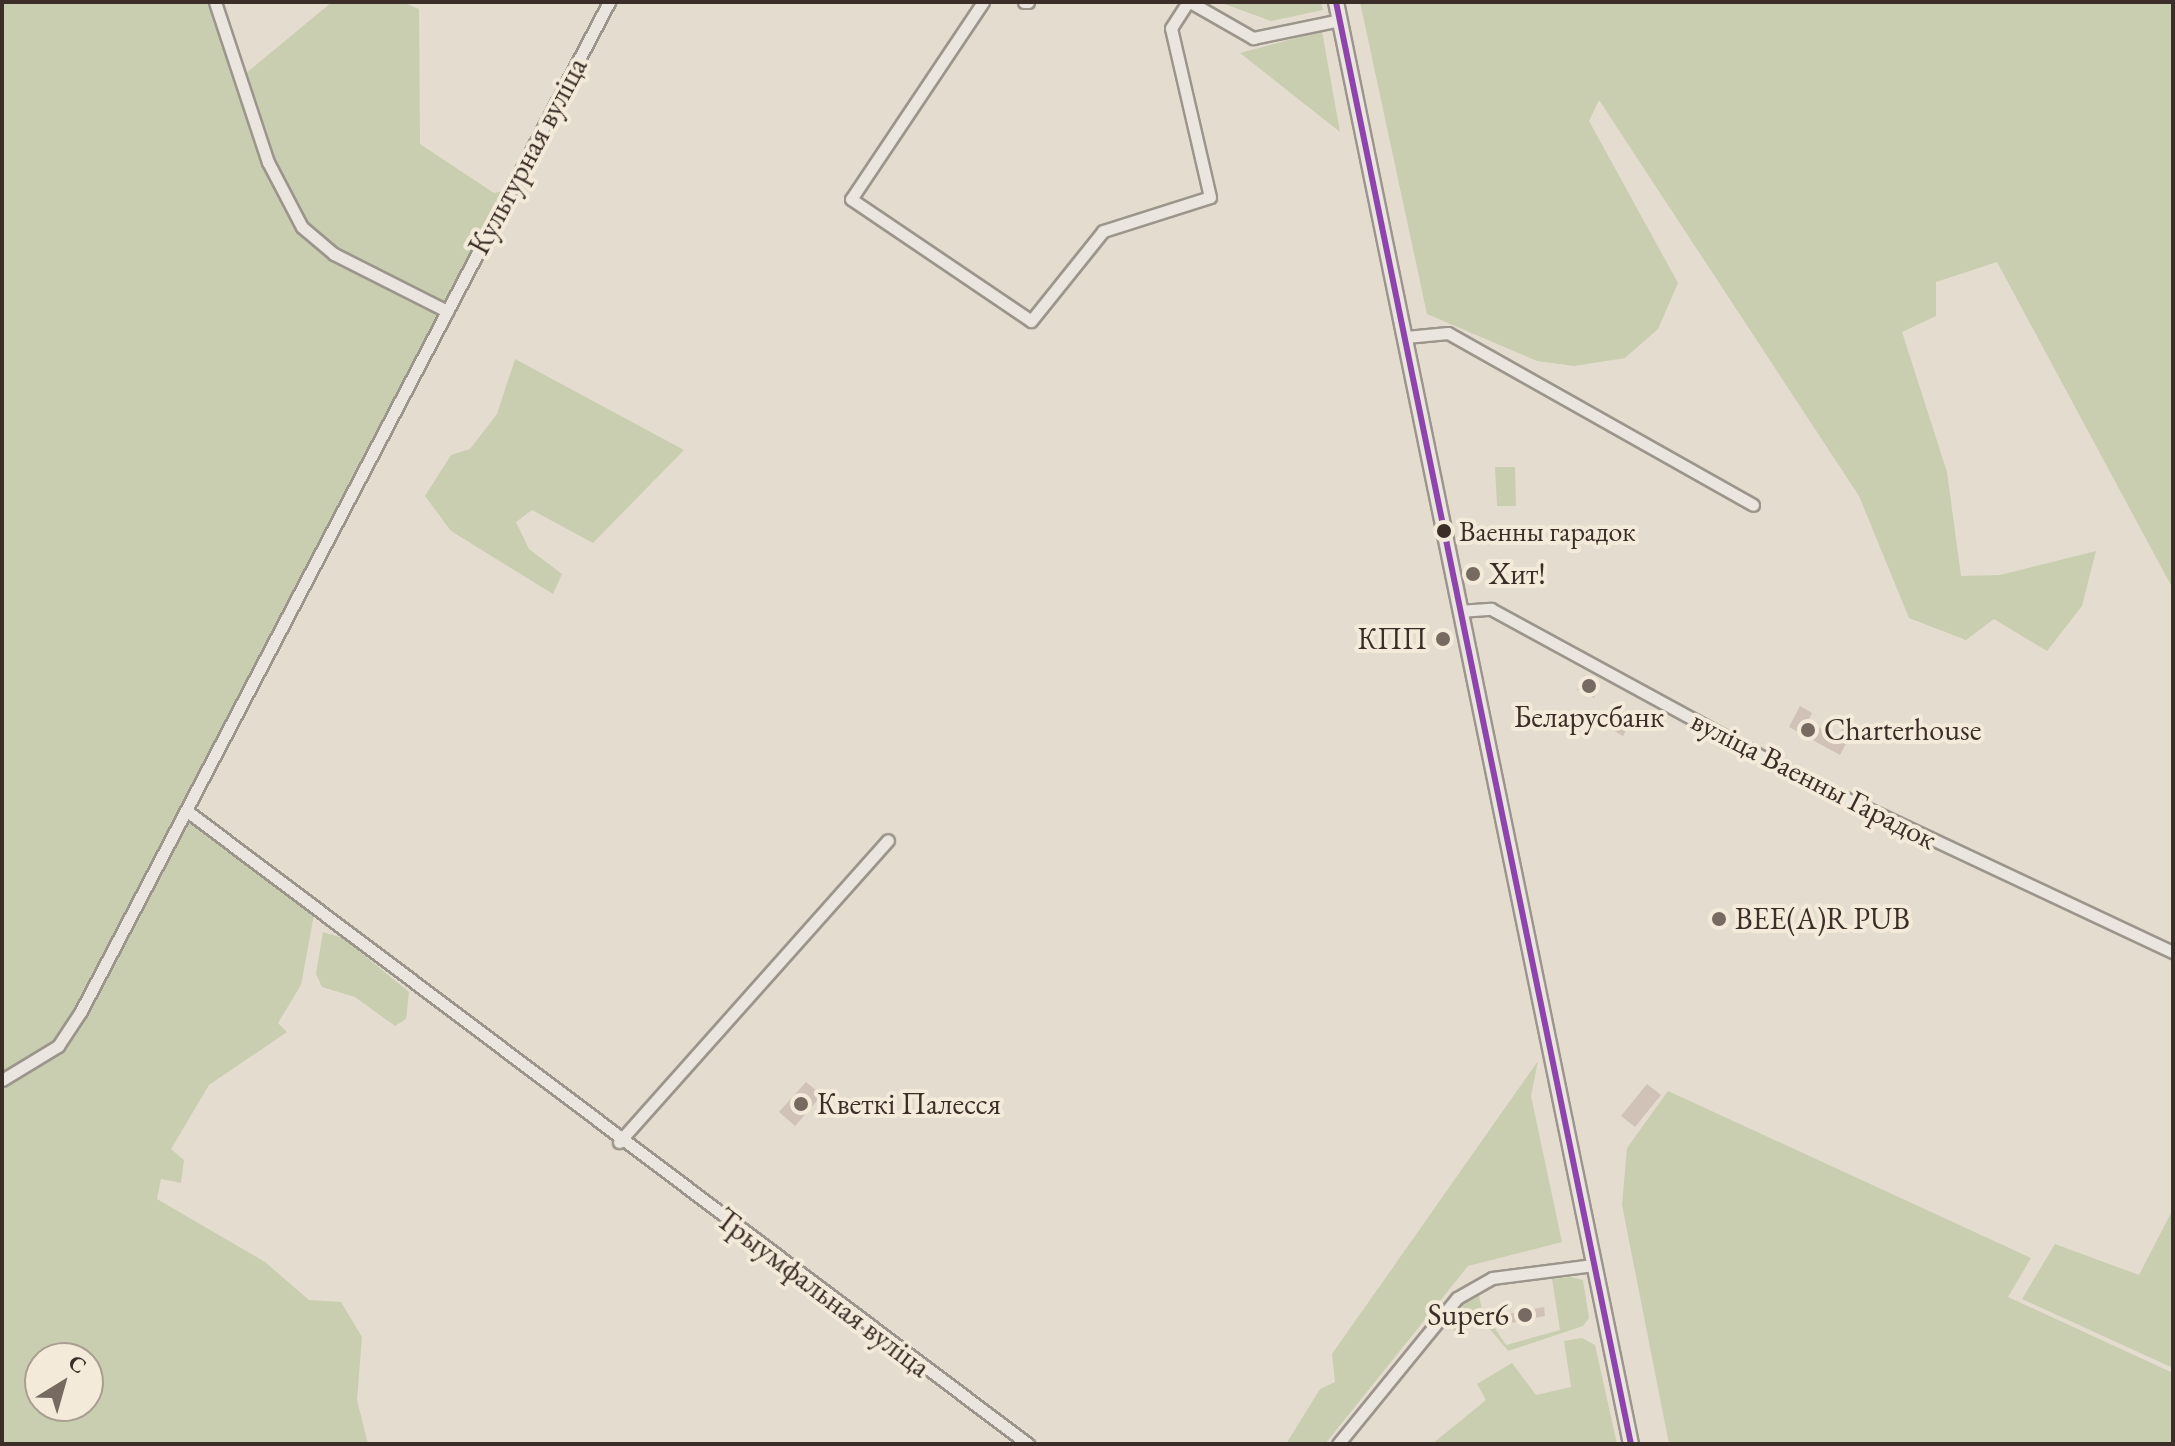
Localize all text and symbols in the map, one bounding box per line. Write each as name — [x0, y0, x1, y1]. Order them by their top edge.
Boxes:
street label: Культурная вуліца — [461, 51, 595, 261]
place label: Ваенны гарадок — [1459, 514, 1636, 548]
marker: Ваенны гарадок — [1436, 523, 1452, 539]
place label: Хит! — [1489, 556, 1546, 592]
marker: Хит! — [1464, 565, 1482, 583]
place label: КПП — [1357, 621, 1427, 657]
marker: КПП — [1434, 630, 1452, 648]
marker: Беларусбанк — [1580, 677, 1598, 695]
place label: Беларусбанк — [1514, 699, 1664, 735]
street label: вуліца Ваенны Гарадок — [1685, 703, 1943, 857]
place label: Charterhouse — [1824, 712, 1981, 748]
marker: Charterhouse — [1799, 721, 1817, 739]
place label: BEE(A)R PUB — [1735, 901, 1910, 937]
marker: BEE(A)R PUB — [1710, 910, 1728, 928]
place label: Кветкі Палесся — [817, 1086, 1001, 1122]
marker: Кветкі Палесся — [792, 1095, 810, 1113]
street label: Трыумфальная вуліца — [709, 1201, 937, 1385]
place label: Super6 — [1428, 1297, 1509, 1333]
marker: Super6 — [1516, 1306, 1534, 1324]
north arrow — [24, 1342, 104, 1422]
text: С — [63, 1348, 92, 1380]

